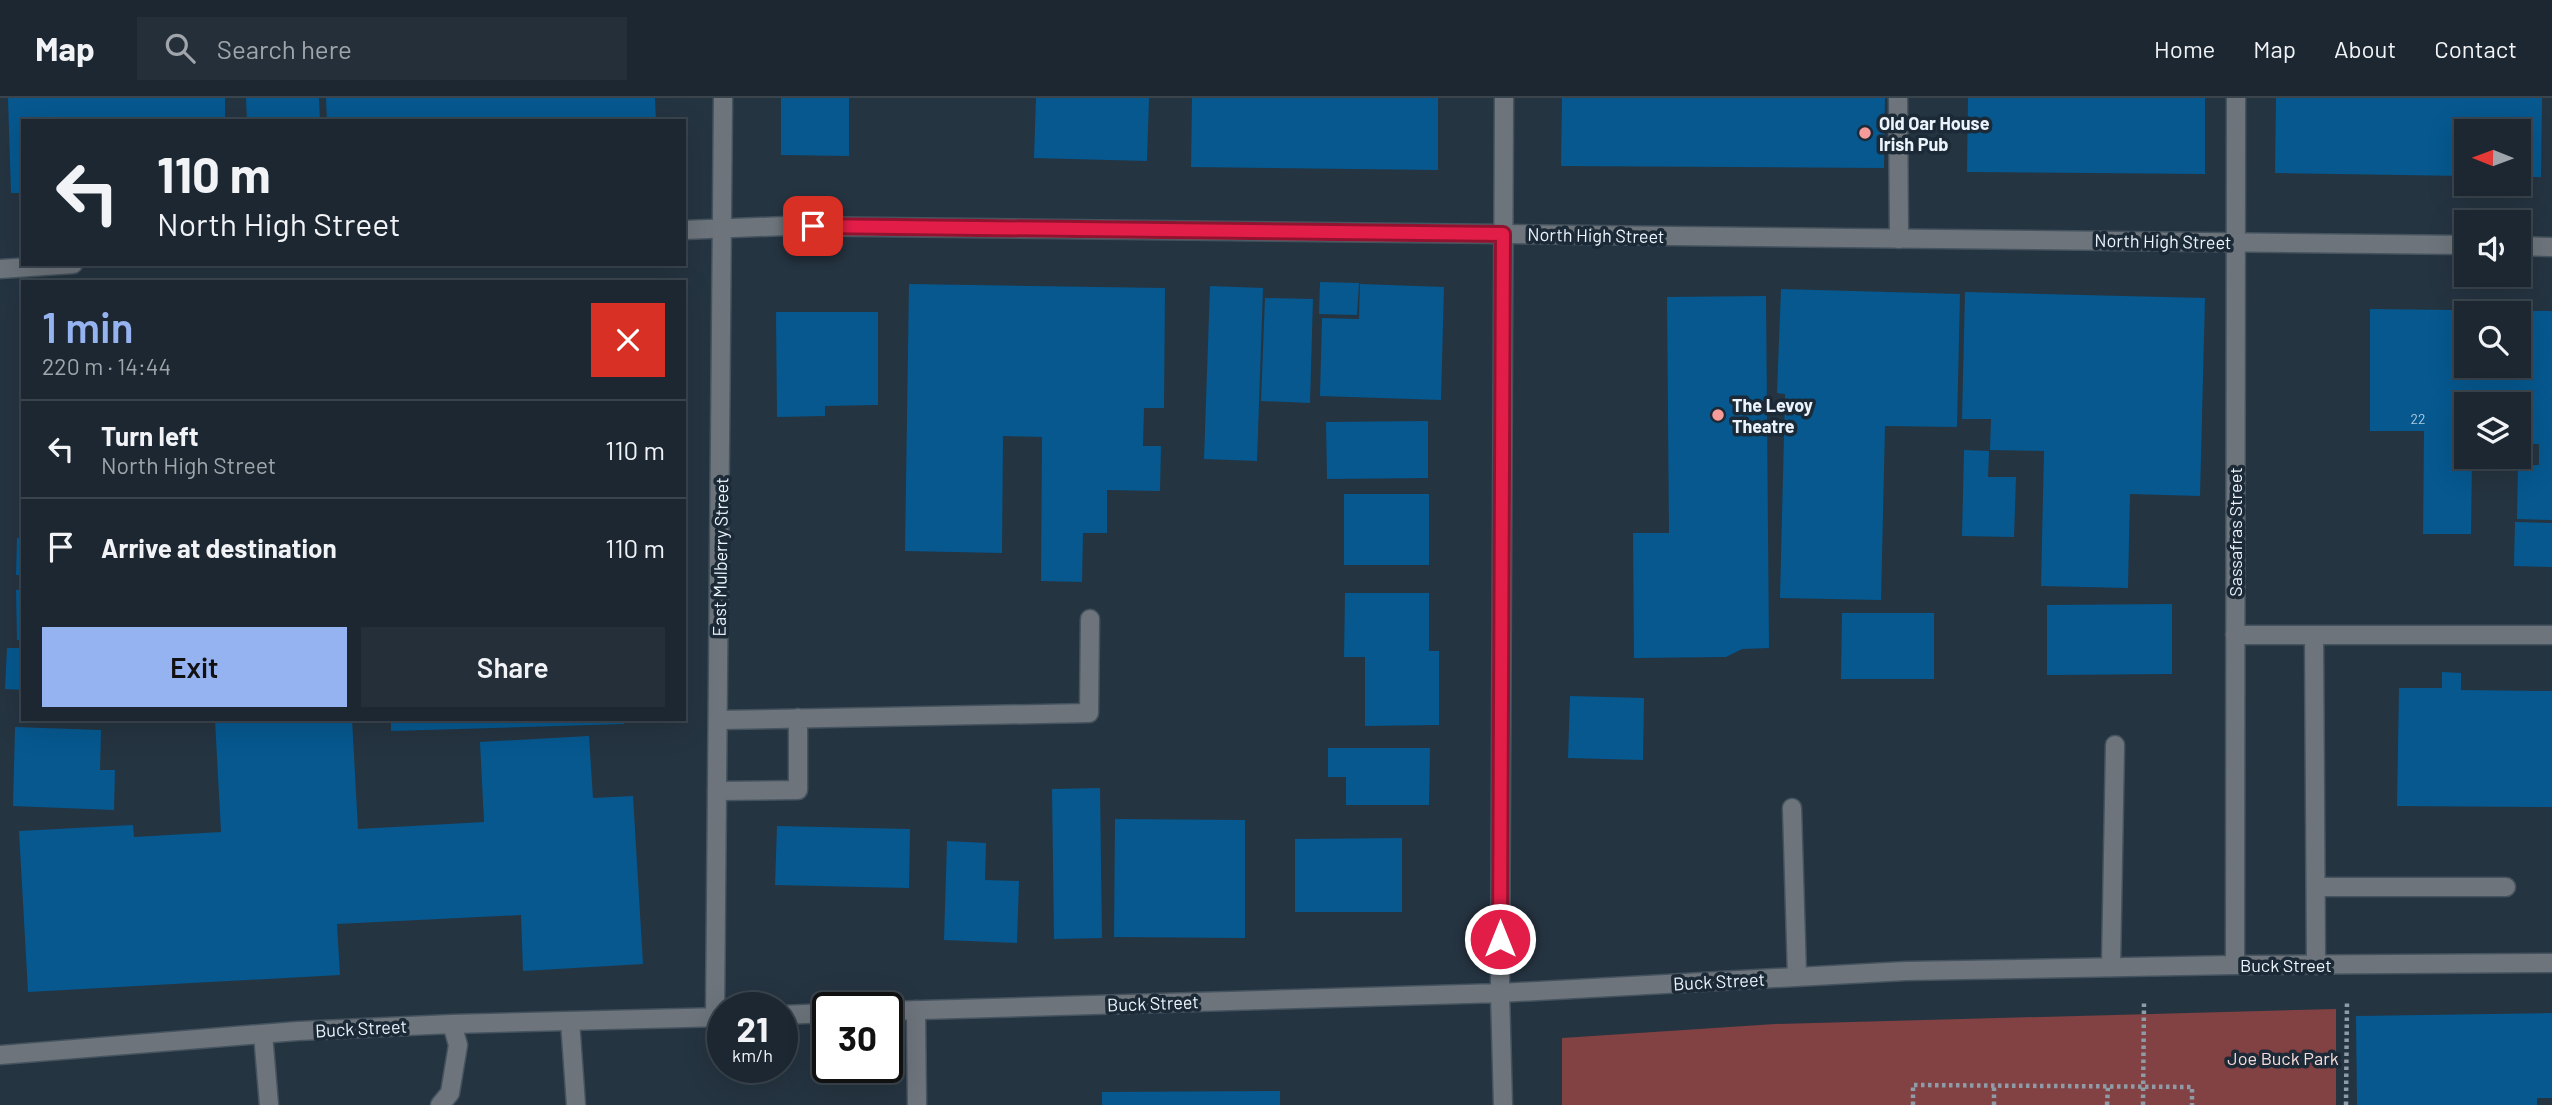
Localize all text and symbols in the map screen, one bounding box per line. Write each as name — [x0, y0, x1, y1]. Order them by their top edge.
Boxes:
search box — [137, 17, 627, 80]
text: Map — [35, 28, 95, 68]
icon: search — [161, 29, 199, 67]
text: Search here — [217, 33, 352, 64]
text: Home — [2154, 34, 2215, 63]
text: Map — [2253, 34, 2296, 63]
text: About — [2334, 34, 2396, 63]
text: Contact — [2434, 34, 2517, 63]
place label: Old Oar House Irish Pub — [1879, 112, 1990, 155]
north arrow — [2454, 119, 2530, 196]
map controls — [2454, 119, 2531, 469]
marker: Old Oar House Irish Pub — [1857, 125, 1873, 141]
text: 110 m — [157, 144, 271, 203]
icon: left — [42, 147, 133, 238]
pin — [783, 196, 843, 256]
text: North High Street — [157, 204, 401, 242]
icon: arrive — [794, 207, 832, 245]
button: sound — [2454, 210, 2531, 287]
street label: North High Street — [1527, 223, 1665, 247]
street label: North High Street — [2094, 229, 2232, 253]
text: 1 min — [42, 301, 134, 351]
button: search — [2454, 301, 2531, 378]
button: close — [591, 303, 665, 377]
text: 220 m · 14:44 — [42, 352, 171, 380]
button: layers — [2454, 392, 2531, 469]
place label: The Levoy Theatre — [1732, 394, 1813, 437]
marker: The Levoy Theatre — [1710, 407, 1726, 423]
house number: 22 — [2410, 410, 2426, 427]
text: Turn left — [101, 420, 199, 451]
icon: left — [42, 430, 80, 468]
text: 110 m — [605, 434, 665, 465]
text: North High Street — [101, 451, 276, 479]
street label: Sassafras Street — [2224, 467, 2246, 597]
street label: East Mulberry Street — [708, 477, 732, 637]
icon: arrive — [42, 528, 80, 566]
text: Arrive at destination — [101, 532, 337, 563]
text: 110 m — [605, 532, 665, 563]
button: Exit — [42, 627, 347, 707]
button: Share — [361, 627, 665, 707]
position arrow — [1463, 902, 1537, 976]
street label: Buck Street — [2240, 954, 2332, 976]
street label: Buck Street — [1673, 968, 1765, 994]
street label: Buck Street — [1107, 990, 1199, 1016]
speed limit sign: 30 — [812, 992, 903, 1083]
text: 21 — [737, 1007, 768, 1049]
street label: Buck Street — [315, 1015, 407, 1041]
text: km/h — [732, 1044, 773, 1066]
park label: Joe Buck Park — [2227, 1047, 2339, 1069]

